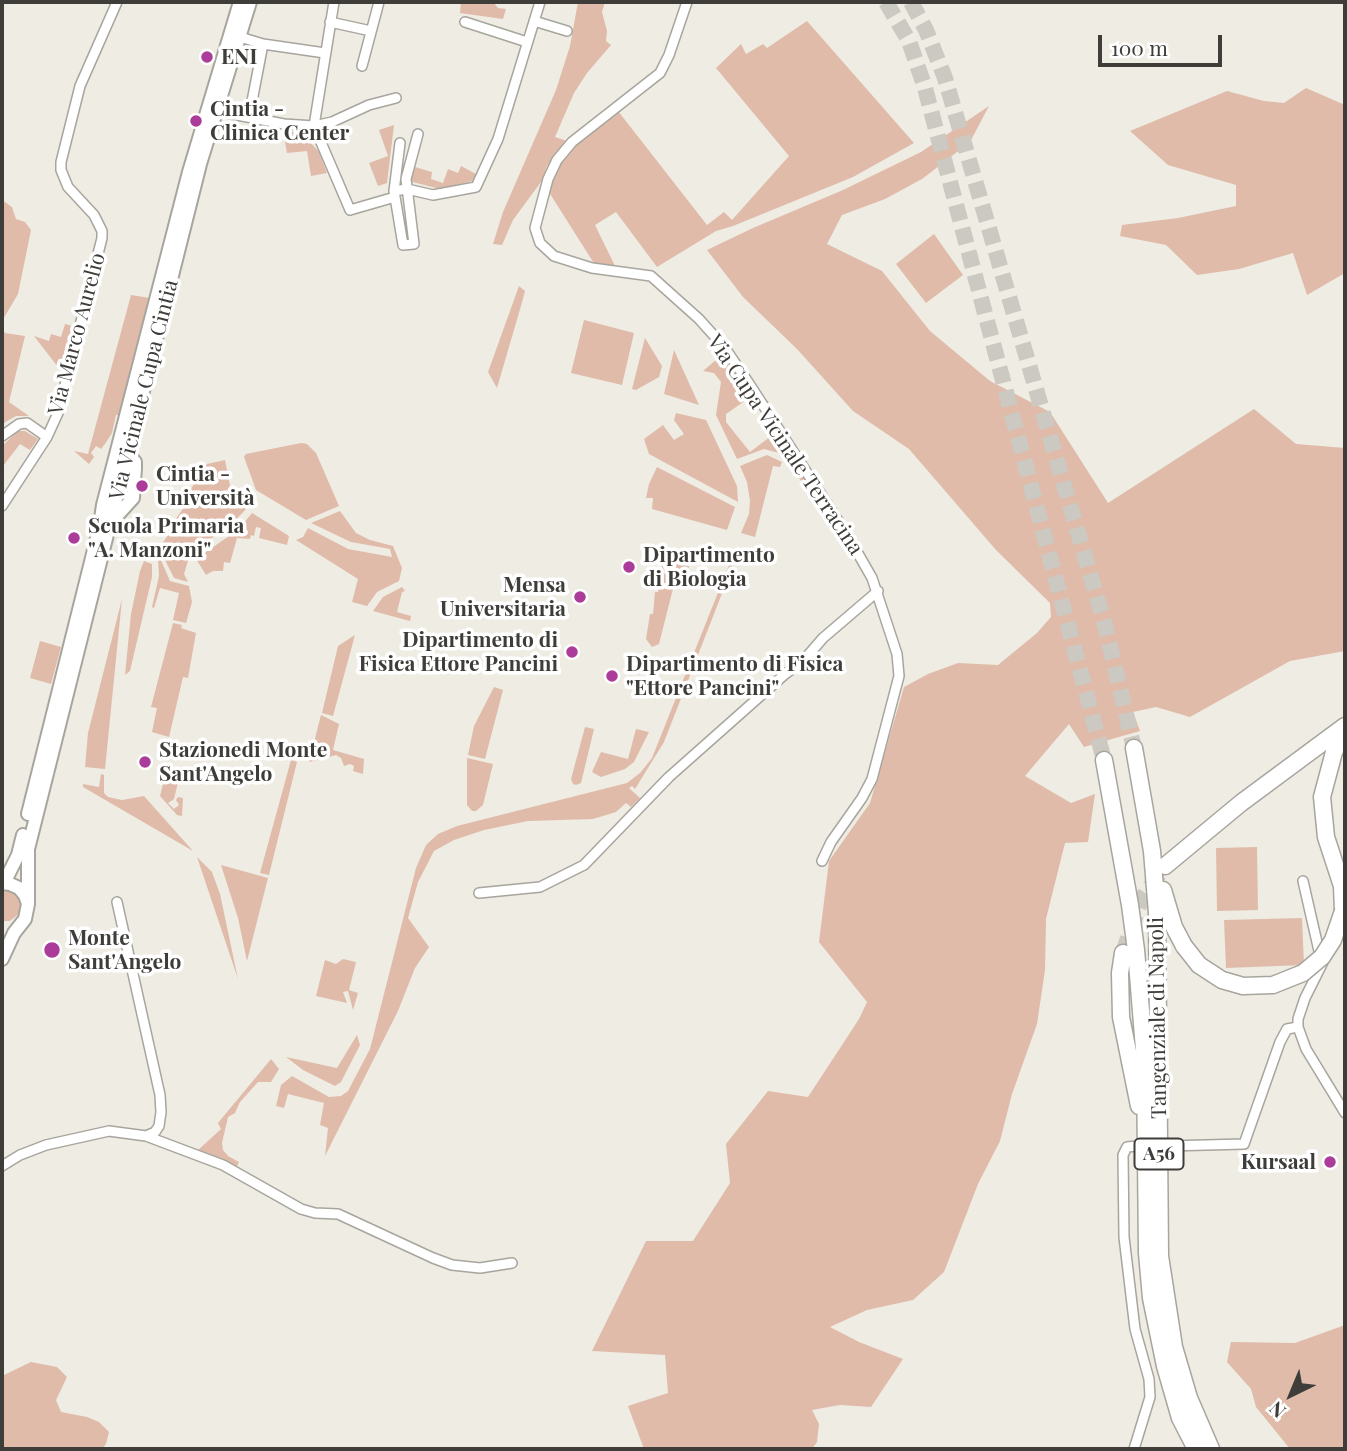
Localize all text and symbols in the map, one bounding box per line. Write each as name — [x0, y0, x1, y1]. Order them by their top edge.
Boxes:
scale bar — [1102, 21, 1226, 65]
text: 100 m — [1111, 33, 1168, 61]
place label: ENI — [221, 44, 257, 70]
marker: ENI — [199, 49, 215, 65]
place label: Cintia - Clinica Center — [210, 96, 349, 146]
marker: Cintia - Clinica Center — [188, 113, 204, 129]
street label: Via Marco Aurelio — [43, 250, 111, 418]
street label: Via Vicinale Cupa Cintia — [104, 277, 184, 503]
street label: Via Cupa Vicinale Terracina — [702, 330, 868, 560]
place label: Cintia - Università — [156, 461, 255, 511]
marker: Cintia - Università — [134, 478, 150, 494]
place label: Scuola Primaria "A. Manzoni" — [88, 513, 244, 563]
marker: Scuola Primaria "A. Manzoni" — [66, 530, 82, 546]
place label: Dipartimento di Biologia — [643, 542, 775, 592]
marker: Dipartimento di Biologia — [621, 559, 637, 575]
place label: Mensa Universitaria — [440, 572, 566, 622]
marker: Mensa Universitaria — [572, 589, 588, 605]
place label: Dipartimento di Fisica Ettore Pancini — [359, 627, 558, 677]
marker: Dipartimento di Fisica Ettore Pancini — [564, 644, 580, 660]
place label: Dipartimento di Fisica "Ettore Pancini" — [626, 651, 843, 701]
marker: Dipartimento di Fisica "Ettore Pancini" — [604, 668, 620, 684]
place label: Stazionedi Monte Sant'Angelo — [159, 737, 327, 787]
marker: Stazionedi Monte Sant'Angelo — [137, 754, 153, 770]
street label: Tangenziale di Napoli — [1144, 917, 1172, 1119]
place label: Monte Sant'Angelo — [68, 925, 181, 975]
marker: Monte Sant'Angelo — [42, 940, 62, 960]
road number: A56 — [1134, 1138, 1184, 1170]
place label: Kursaal — [1241, 1149, 1316, 1175]
marker: Kursaal — [1322, 1154, 1338, 1170]
north arrow — [1256, 1360, 1326, 1430]
text: N — [1263, 1396, 1291, 1425]

